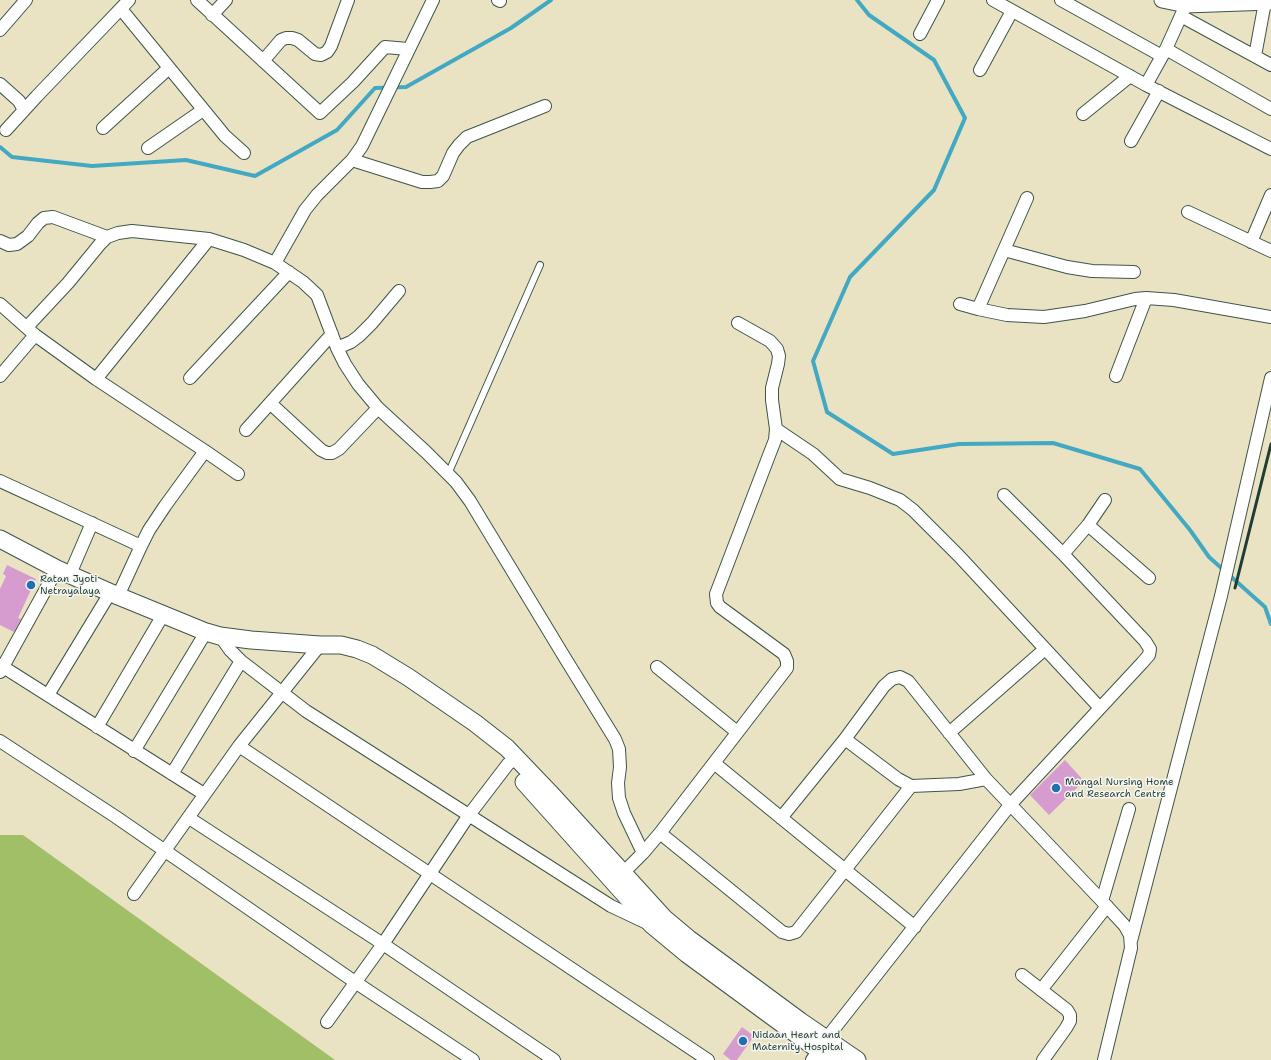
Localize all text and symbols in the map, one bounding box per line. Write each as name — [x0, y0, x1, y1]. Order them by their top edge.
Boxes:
place label: Ratan Jyoti Netrayalaya — [40, 573, 100, 596]
marker: Ratan Jyoti Netrayalaya — [25, 579, 37, 591]
place label: Mangal Nursing Home and Research Centre — [1065, 776, 1174, 800]
marker: Mangal Nursing Home and Research Centre — [1050, 782, 1062, 794]
place label: Nidaan Heart and Maternity Hospital — [752, 1029, 843, 1052]
marker: Nidaan Heart and Maternity Hospital — [737, 1035, 749, 1047]

